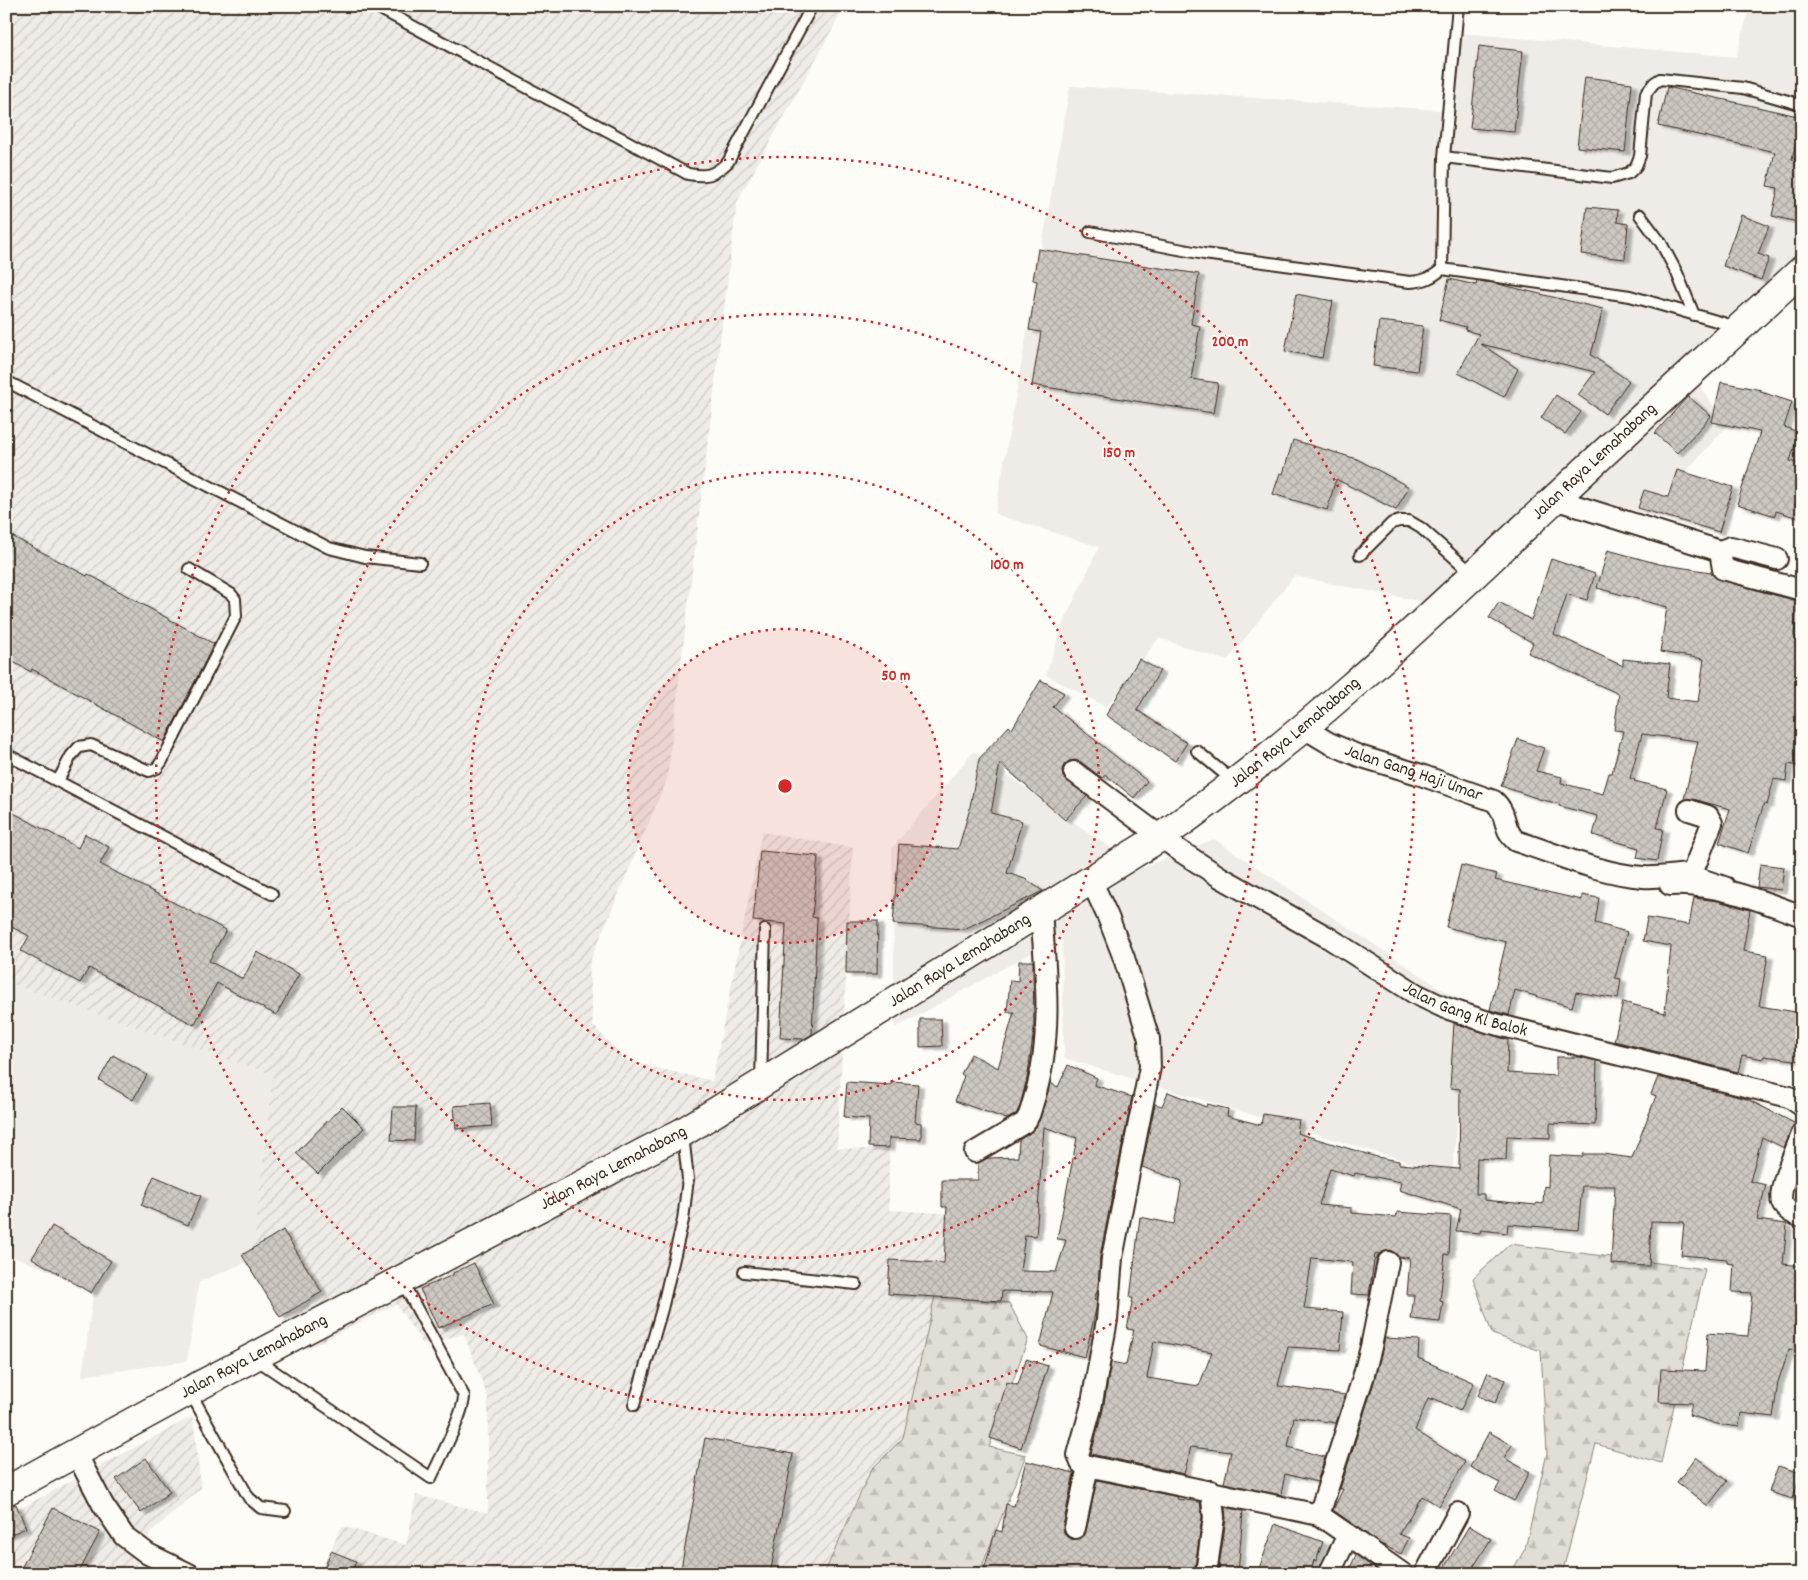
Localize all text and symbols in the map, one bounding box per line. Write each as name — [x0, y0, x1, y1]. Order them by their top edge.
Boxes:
text: 200 m — [1212, 332, 1248, 354]
street label: Jalan Raya Lemahabang — [1527, 397, 1663, 526]
text: 150 m — [1103, 443, 1135, 465]
text: 100 m — [990, 555, 1024, 577]
text: 50 m — [882, 666, 910, 688]
street label: Jalan Raya Lemahabang — [1225, 671, 1366, 794]
street label: Jalan Gang Haji Umar — [1340, 739, 1486, 808]
centre of rings — [776, 777, 794, 795]
street label: Jalan Raya Lemahabang — [884, 907, 1036, 1014]
street label: Jalan Gang Kl Balok — [1397, 976, 1530, 1044]
street label: Jalan Raya Lemahabang — [536, 1119, 692, 1217]
street label: Jalan Raya Lemahabang — [176, 1308, 332, 1406]

